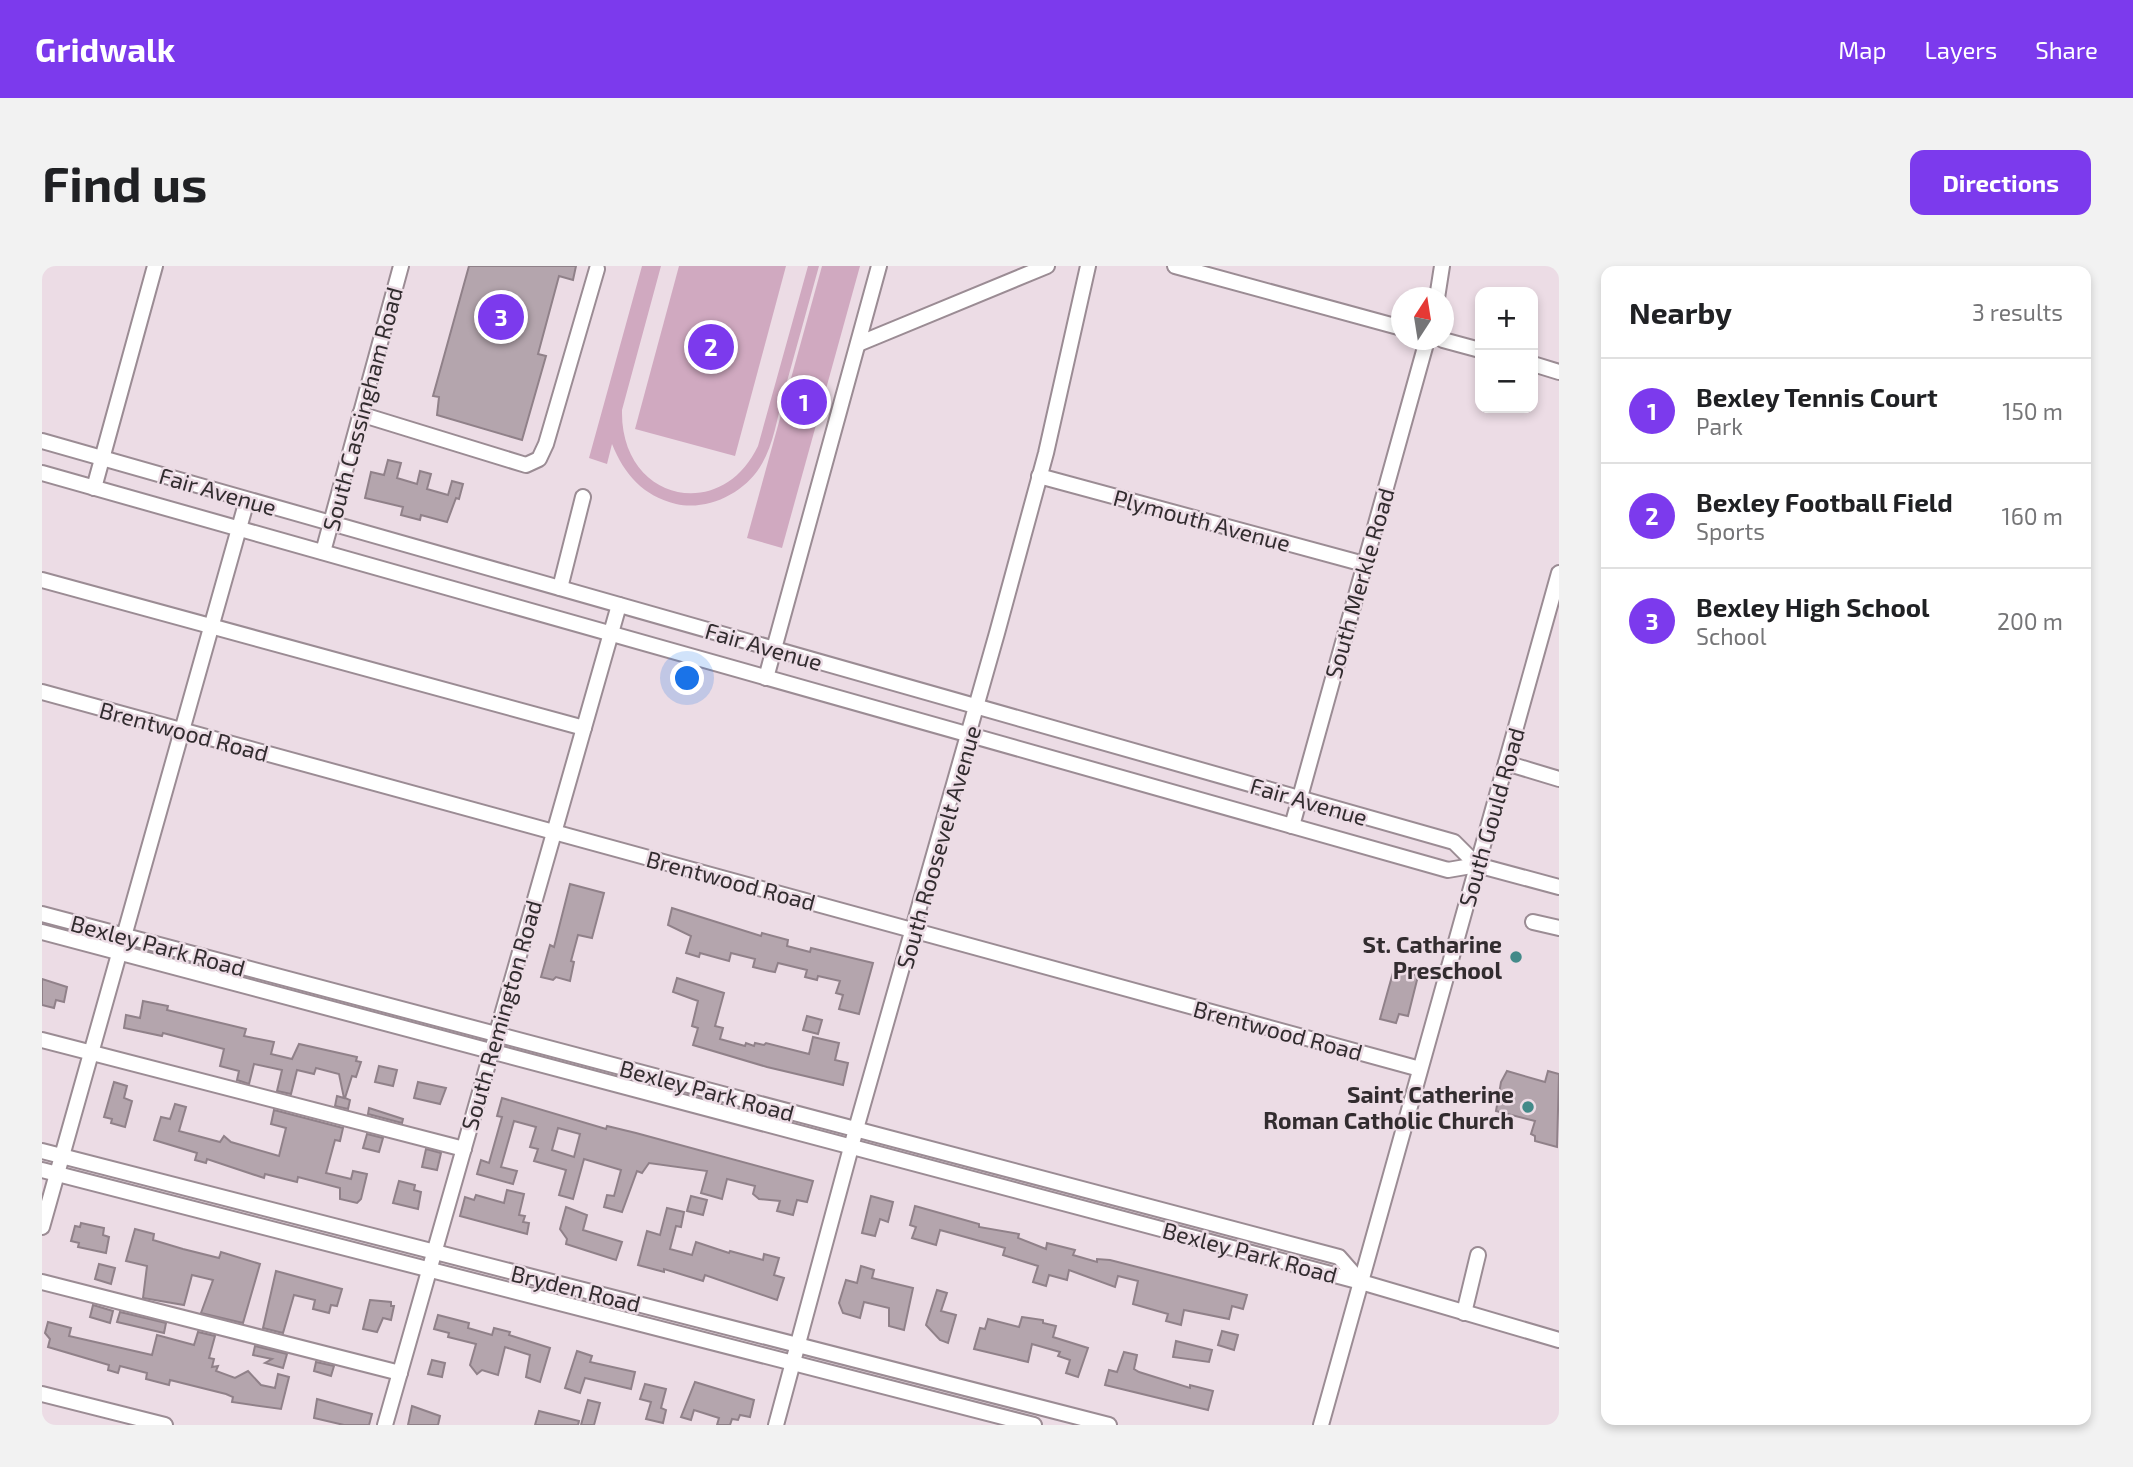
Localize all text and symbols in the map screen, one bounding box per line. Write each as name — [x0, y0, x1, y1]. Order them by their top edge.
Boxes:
text: Gridwalk — [35, 29, 175, 69]
text: Map — [1838, 35, 1886, 64]
text: Layers — [1924, 35, 1997, 64]
text: Share — [2035, 35, 2098, 64]
button: Directions — [1910, 150, 2091, 215]
text: Find us — [42, 153, 207, 212]
street label: South Cassingham Road — [316, 284, 408, 534]
north arrow — [1391, 287, 1454, 350]
map controls — [1475, 287, 1538, 413]
button: + — [1475, 287, 1538, 350]
pin: 3 — [478, 291, 524, 343]
text: Nearby — [1629, 294, 1732, 330]
text: 3 results — [1972, 298, 2063, 326]
pin: 2 — [688, 321, 734, 373]
button: − — [1475, 350, 1538, 413]
pin: 1 — [781, 376, 827, 428]
text: Bexley Tennis Court — [1696, 381, 1938, 412]
text: 1 — [1647, 397, 1657, 425]
text: 150 m — [2002, 397, 2063, 425]
text: Park — [1696, 412, 1743, 440]
street label: Fair Avenue — [156, 461, 280, 521]
street label: Plymouth Avenue — [1110, 483, 1294, 557]
street label: South Merkle Road — [1318, 484, 1400, 682]
text: Bexley Football Field — [1696, 486, 1953, 517]
text: 2 — [1645, 502, 1659, 530]
text: 160 m — [2002, 502, 2063, 530]
text: Sports — [1696, 517, 1765, 545]
text: Bexley High School — [1696, 591, 1930, 622]
text: 3 — [1645, 607, 1659, 635]
text: 200 m — [1997, 607, 2063, 635]
street label: Fair Avenue — [702, 616, 826, 676]
text: School — [1696, 622, 1766, 650]
your location — [670, 661, 704, 695]
street label: Brentwood Road — [96, 695, 272, 767]
street label: South Roosevelt Avenue — [890, 722, 986, 972]
street label: South Gould Road — [1452, 724, 1530, 910]
street label: Fair Avenue — [1247, 771, 1371, 831]
street label: Brentwood Road — [643, 844, 819, 916]
street label: South Remington Road — [455, 897, 547, 1133]
street label: Bexley Park Road — [68, 908, 248, 982]
place label: St. Catharine Preschool — [1363, 930, 1502, 984]
marker: St. Catharine Preschool — [1508, 949, 1524, 965]
street label: Brentwood Road — [1190, 994, 1366, 1066]
street label: Bexley Park Road — [617, 1053, 797, 1127]
place label: Saint Catherine Roman Catholic Church — [1263, 1080, 1514, 1134]
marker: Saint Catherine Roman Catholic Church — [1520, 1099, 1536, 1115]
street label: Bexley Park Road — [1160, 1215, 1340, 1289]
street label: Bryden Road — [508, 1258, 644, 1318]

